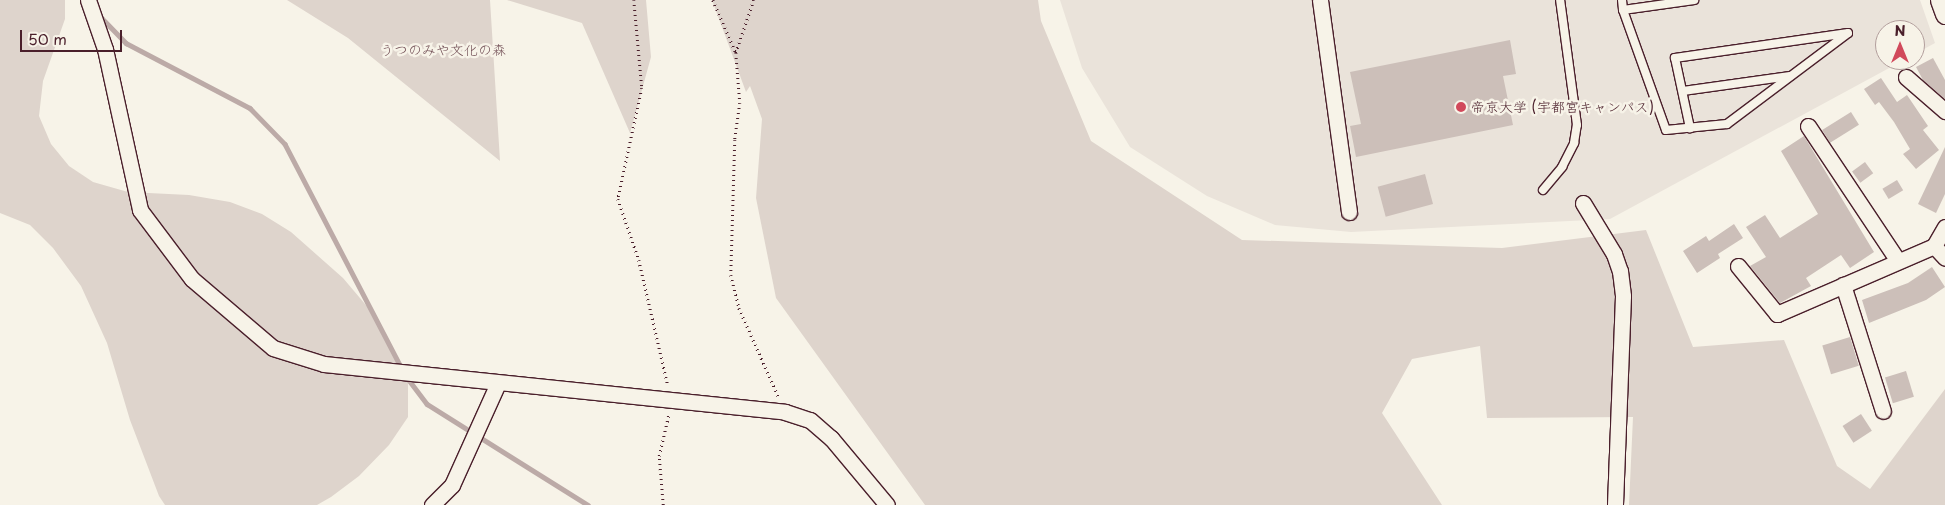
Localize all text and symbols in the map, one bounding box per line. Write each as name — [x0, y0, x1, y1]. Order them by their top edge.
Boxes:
scale bar — [22, 20, 125, 52]
north arrow — [1875, 20, 1925, 70]
text: N — [1894, 20, 1906, 41]
text: 50 m — [28, 27, 67, 50]
park label: うつのみや文化の森 — [380, 42, 506, 58]
place label: 帝京大学 (宇都宮キャンパス) — [1471, 99, 1655, 115]
marker: 帝京大学 (宇都宮キャンパス) — [1455, 101, 1467, 113]

